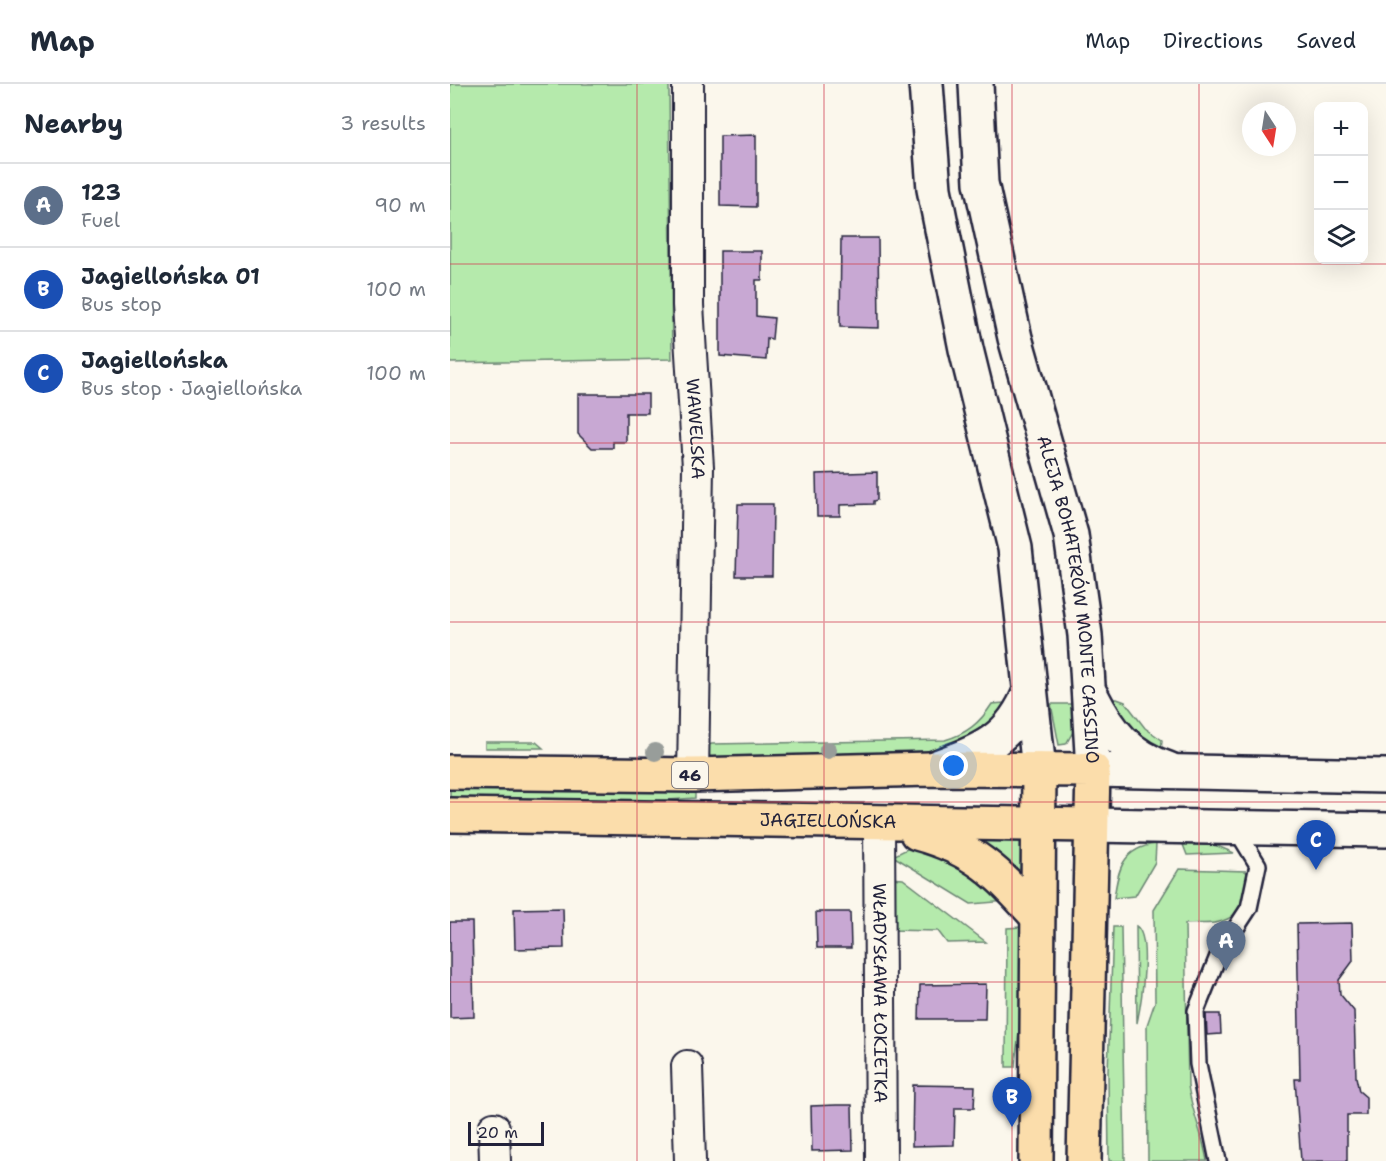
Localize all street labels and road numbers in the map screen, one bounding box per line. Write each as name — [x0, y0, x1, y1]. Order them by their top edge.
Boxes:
street label: WAWELSKA — [681, 377, 710, 480]
street label: ALEJA BOHATERÓW MONTE CASSINO — [1031, 433, 1105, 764]
road number: 46 — [672, 762, 708, 788]
street label: JAGIELLOŃSKA — [759, 808, 897, 834]
street label: WŁADYSŁAWA ŁOKIETKA — [867, 883, 893, 1103]

